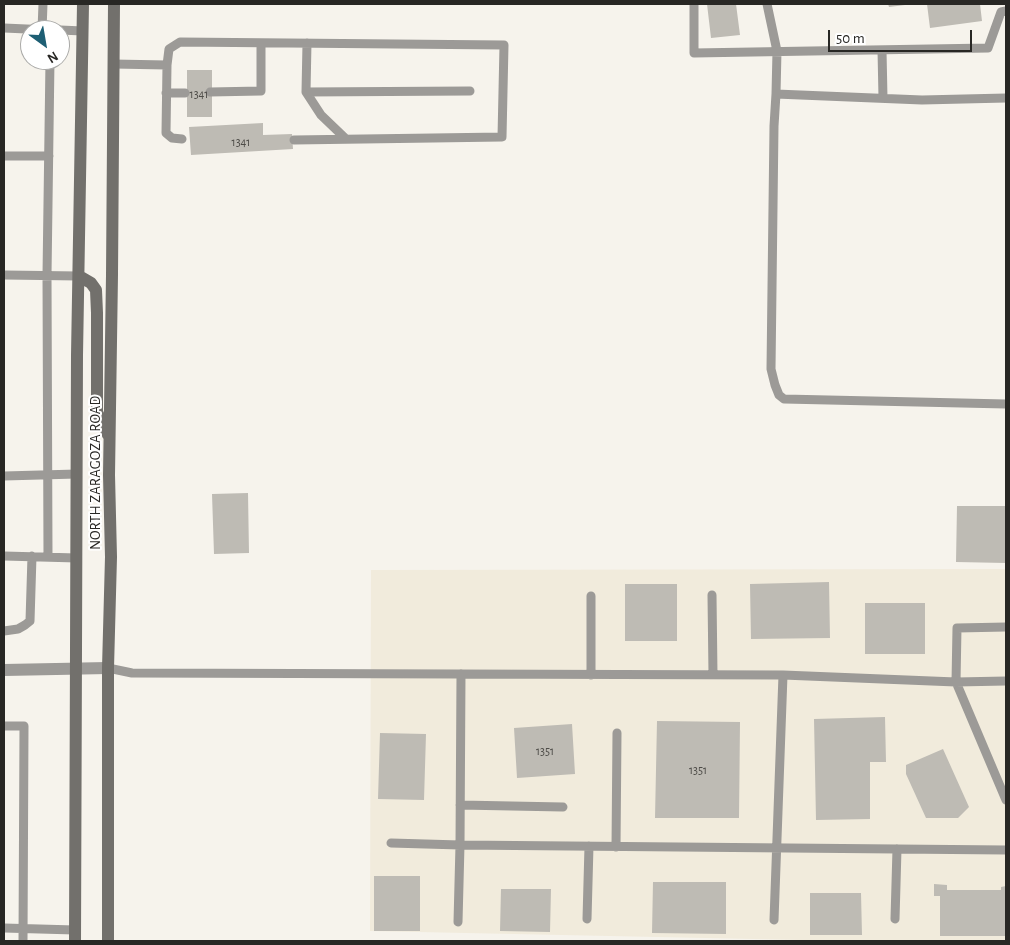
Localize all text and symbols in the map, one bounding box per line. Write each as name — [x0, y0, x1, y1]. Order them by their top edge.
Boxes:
north arrow — [20, 20, 70, 70]
scale bar — [830, 20, 974, 52]
text: 50 m — [836, 31, 865, 46]
text: N — [45, 48, 60, 65]
house number: 1341 — [190, 87, 208, 101]
house number: 1341 — [232, 135, 250, 149]
street label: NORTH ZARAGOZA ROAD — [86, 396, 104, 550]
house number: 1351 — [536, 744, 554, 758]
house number: 1351 — [689, 763, 707, 777]

